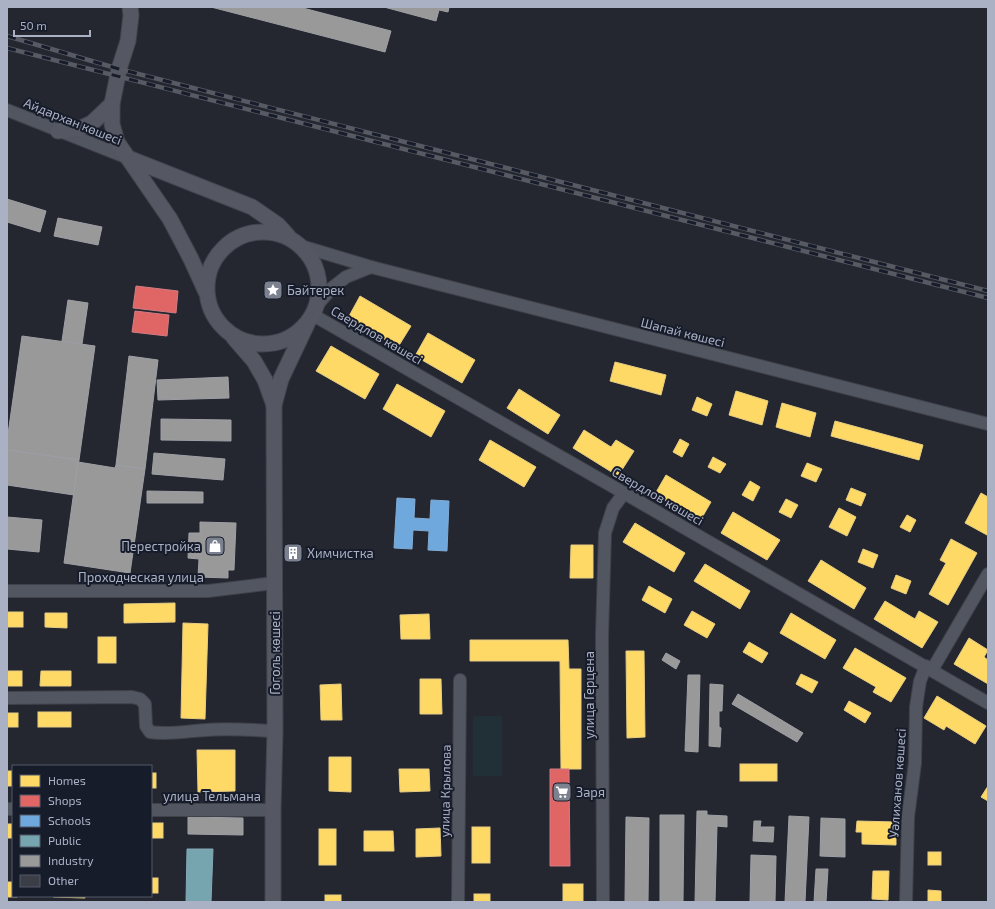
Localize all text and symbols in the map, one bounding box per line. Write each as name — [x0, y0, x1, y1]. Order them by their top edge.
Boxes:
scale bar — [14, 12, 90, 38]
text: 50 m — [20, 18, 47, 32]
street label: Айдархан көшесі — [22, 94, 124, 148]
place icon: Бәйтерек — [262, 279, 284, 301]
place label: Бәйтерек — [287, 282, 344, 298]
street label: Свердлов көшесі — [328, 302, 426, 368]
street label: Шапай көшесі — [639, 314, 727, 350]
street label: Свердлов көшесі — [609, 463, 707, 529]
shop icon: Перестройка — [204, 535, 226, 557]
place label: Перестройка — [121, 538, 201, 554]
building icon: Химчистка — [282, 542, 304, 564]
place label: Химчистка — [307, 545, 374, 561]
street label: Проходческая улица — [78, 569, 204, 585]
street label: Гоголь көшесі — [267, 611, 283, 695]
street label: улица Герцена — [581, 651, 597, 739]
street label: Уәлиханов көшесі — [885, 728, 909, 838]
street label: улица Крылова — [436, 744, 454, 838]
legend — [12, 765, 152, 897]
text: Homes — [48, 773, 86, 787]
supermarket icon: Заря — [551, 781, 573, 803]
place label: Заря — [576, 784, 605, 800]
street label: улица Тельмана — [163, 788, 261, 804]
text: Shops — [48, 793, 82, 807]
text: Schools — [48, 813, 91, 827]
text: Public — [48, 833, 81, 847]
text: Industry — [48, 853, 94, 867]
text: Other — [48, 873, 79, 887]

